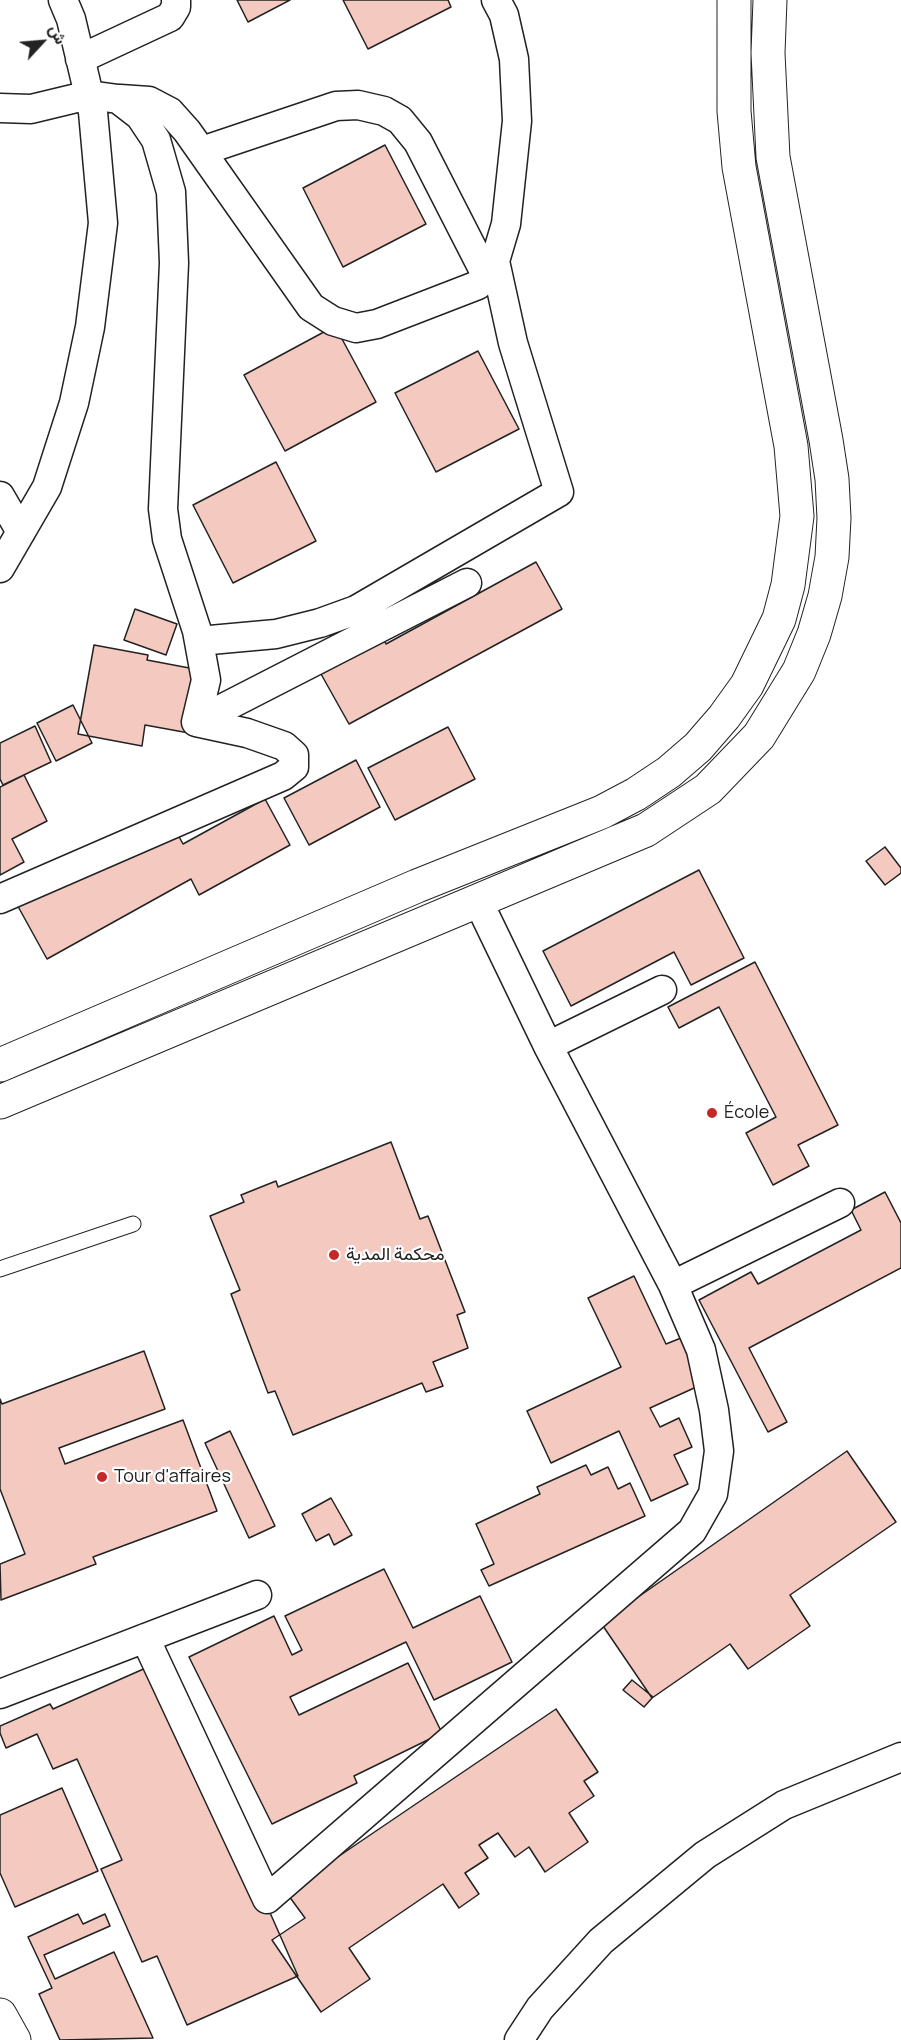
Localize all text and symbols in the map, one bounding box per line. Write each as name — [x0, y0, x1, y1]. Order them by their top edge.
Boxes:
north arrow — [12, 12, 72, 72]
text: ش — [44, 21, 72, 48]
place label: École — [724, 1102, 769, 1124]
marker: École — [705, 1106, 719, 1120]
place label: محكمة المدية — [346, 1244, 445, 1266]
marker: محكمة المدية — [327, 1248, 341, 1262]
place label: Tour d'affaires — [114, 1466, 231, 1488]
marker: Tour d'affaires — [95, 1470, 109, 1484]

